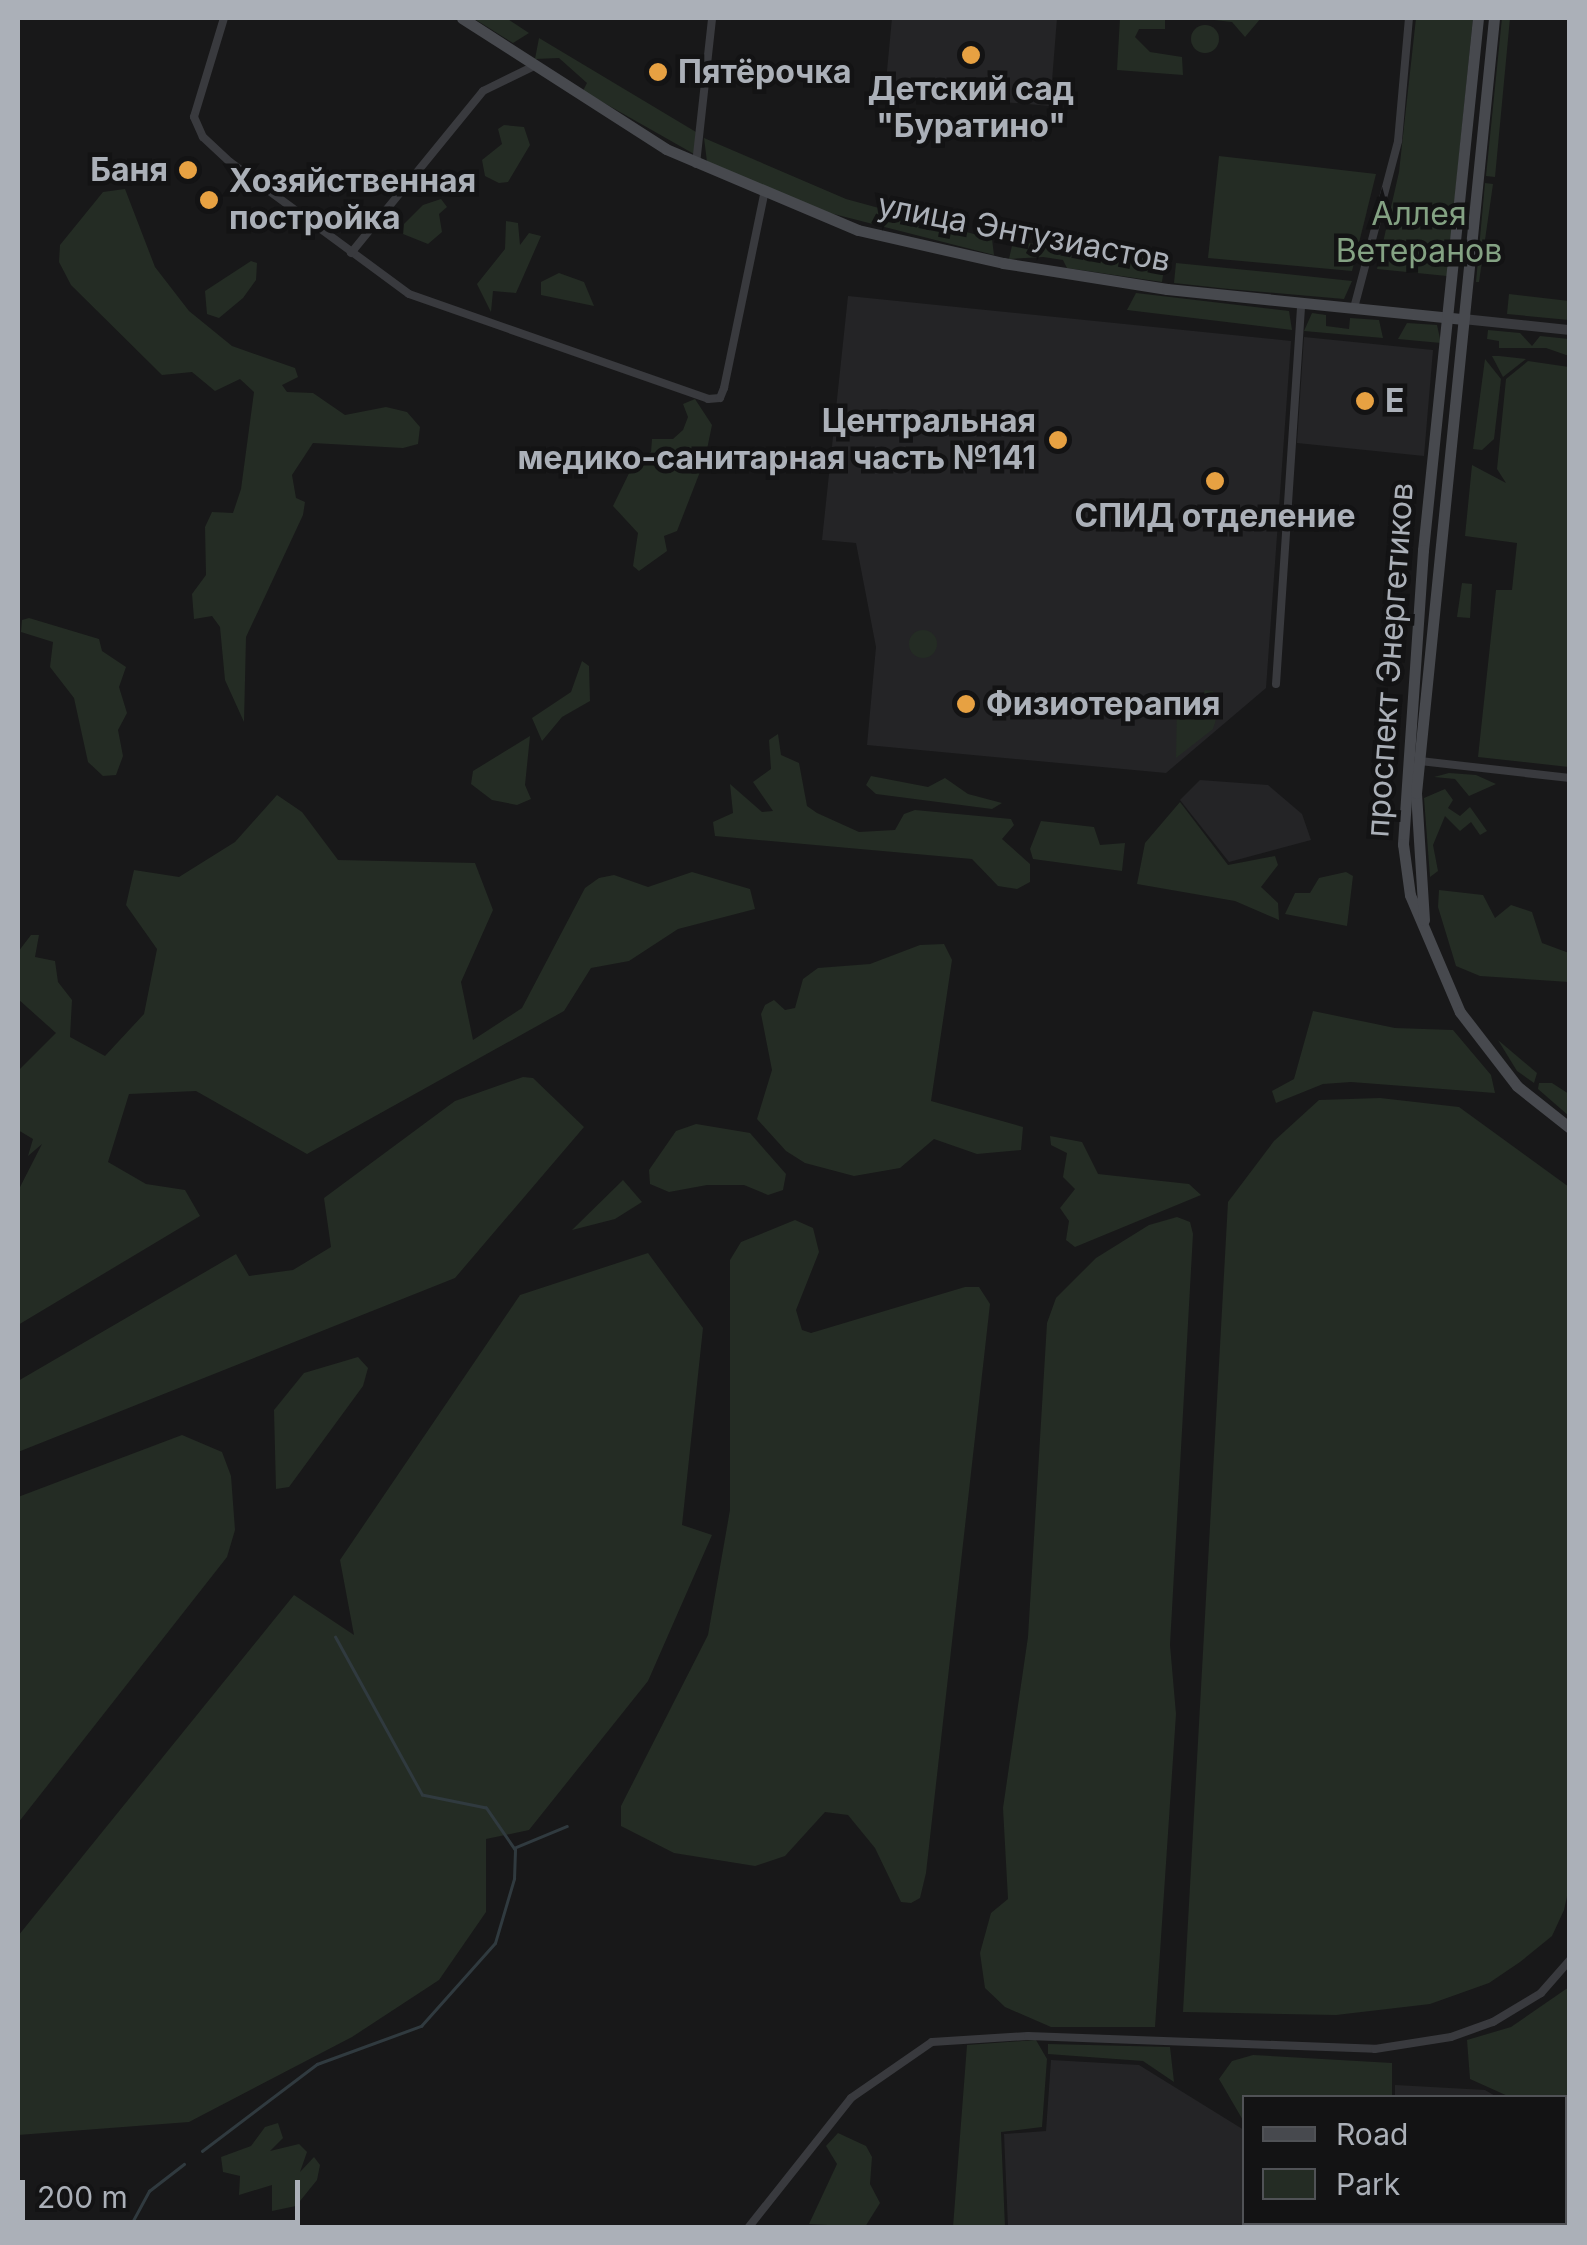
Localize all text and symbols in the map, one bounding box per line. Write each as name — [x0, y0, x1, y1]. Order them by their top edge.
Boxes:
marker: Детский сад "Буратино" — [960, 44, 982, 66]
place label: Пятёрочка — [678, 53, 852, 91]
marker: Пятёрочка — [647, 61, 669, 83]
place label: Детский сад "Буратино" — [868, 71, 1074, 146]
place label: Баня — [90, 151, 168, 189]
marker: Баня — [177, 159, 199, 181]
place label: Хозяйственная постройка — [229, 163, 476, 238]
street label: улица Энтузиастов — [874, 186, 1174, 280]
marker: Хозяйственная постройка — [198, 189, 220, 211]
park label: Аллея Ветеранов — [1336, 196, 1502, 271]
place label: Е — [1385, 382, 1404, 420]
marker: Е — [1354, 390, 1376, 412]
place label: Центральная медико-санитарная часть №141 — [517, 403, 1036, 478]
marker: Центральная медико-санитарная часть №141 — [1045, 427, 1071, 453]
marker: СПИД отделение — [1204, 470, 1226, 492]
street label: проспект Энергетиков — [1358, 481, 1422, 839]
place label: СПИД отделение — [1074, 497, 1356, 535]
place label: Физиотерапия — [986, 685, 1221, 723]
marker: Физиотерапия — [955, 693, 977, 715]
legend — [1242, 2095, 1567, 2225]
text: Road — [1336, 2116, 1408, 2152]
scale bar — [25, 2160, 305, 2222]
text: Park — [1336, 2166, 1400, 2202]
text: 200 m — [37, 2179, 128, 2215]

